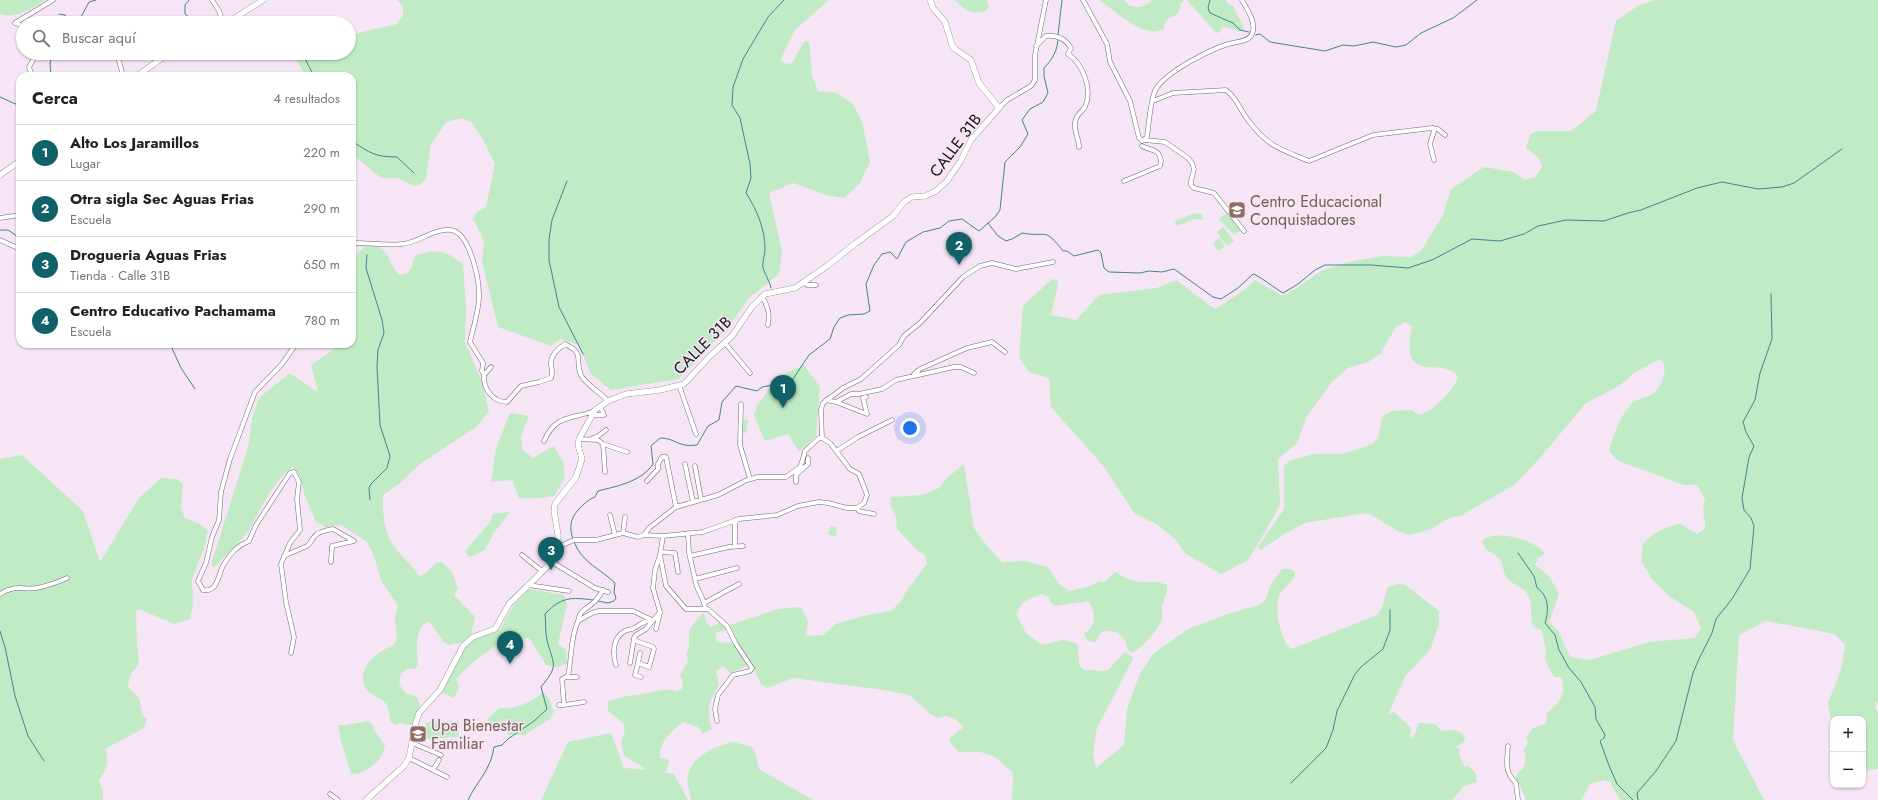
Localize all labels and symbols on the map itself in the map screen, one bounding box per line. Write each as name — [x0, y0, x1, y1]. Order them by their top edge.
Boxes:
street label: CALLE 31B — [924, 109, 987, 182]
place label: Centro Educacional Conquistadores — [1250, 190, 1382, 231]
school or university icon: Centro Educacional Conquistadores — [1227, 200, 1247, 220]
pin: 2 — [946, 232, 972, 265]
street label: CALLE 31B — [668, 311, 737, 380]
pin: 1 — [770, 375, 796, 408]
your location — [900, 418, 920, 438]
pin: 3 — [538, 537, 564, 570]
pin: 4 — [497, 631, 523, 664]
place label: Upa Bienestar Familiar — [431, 714, 525, 755]
school or university icon: Upa Bienestar Familiar — [408, 724, 428, 744]

